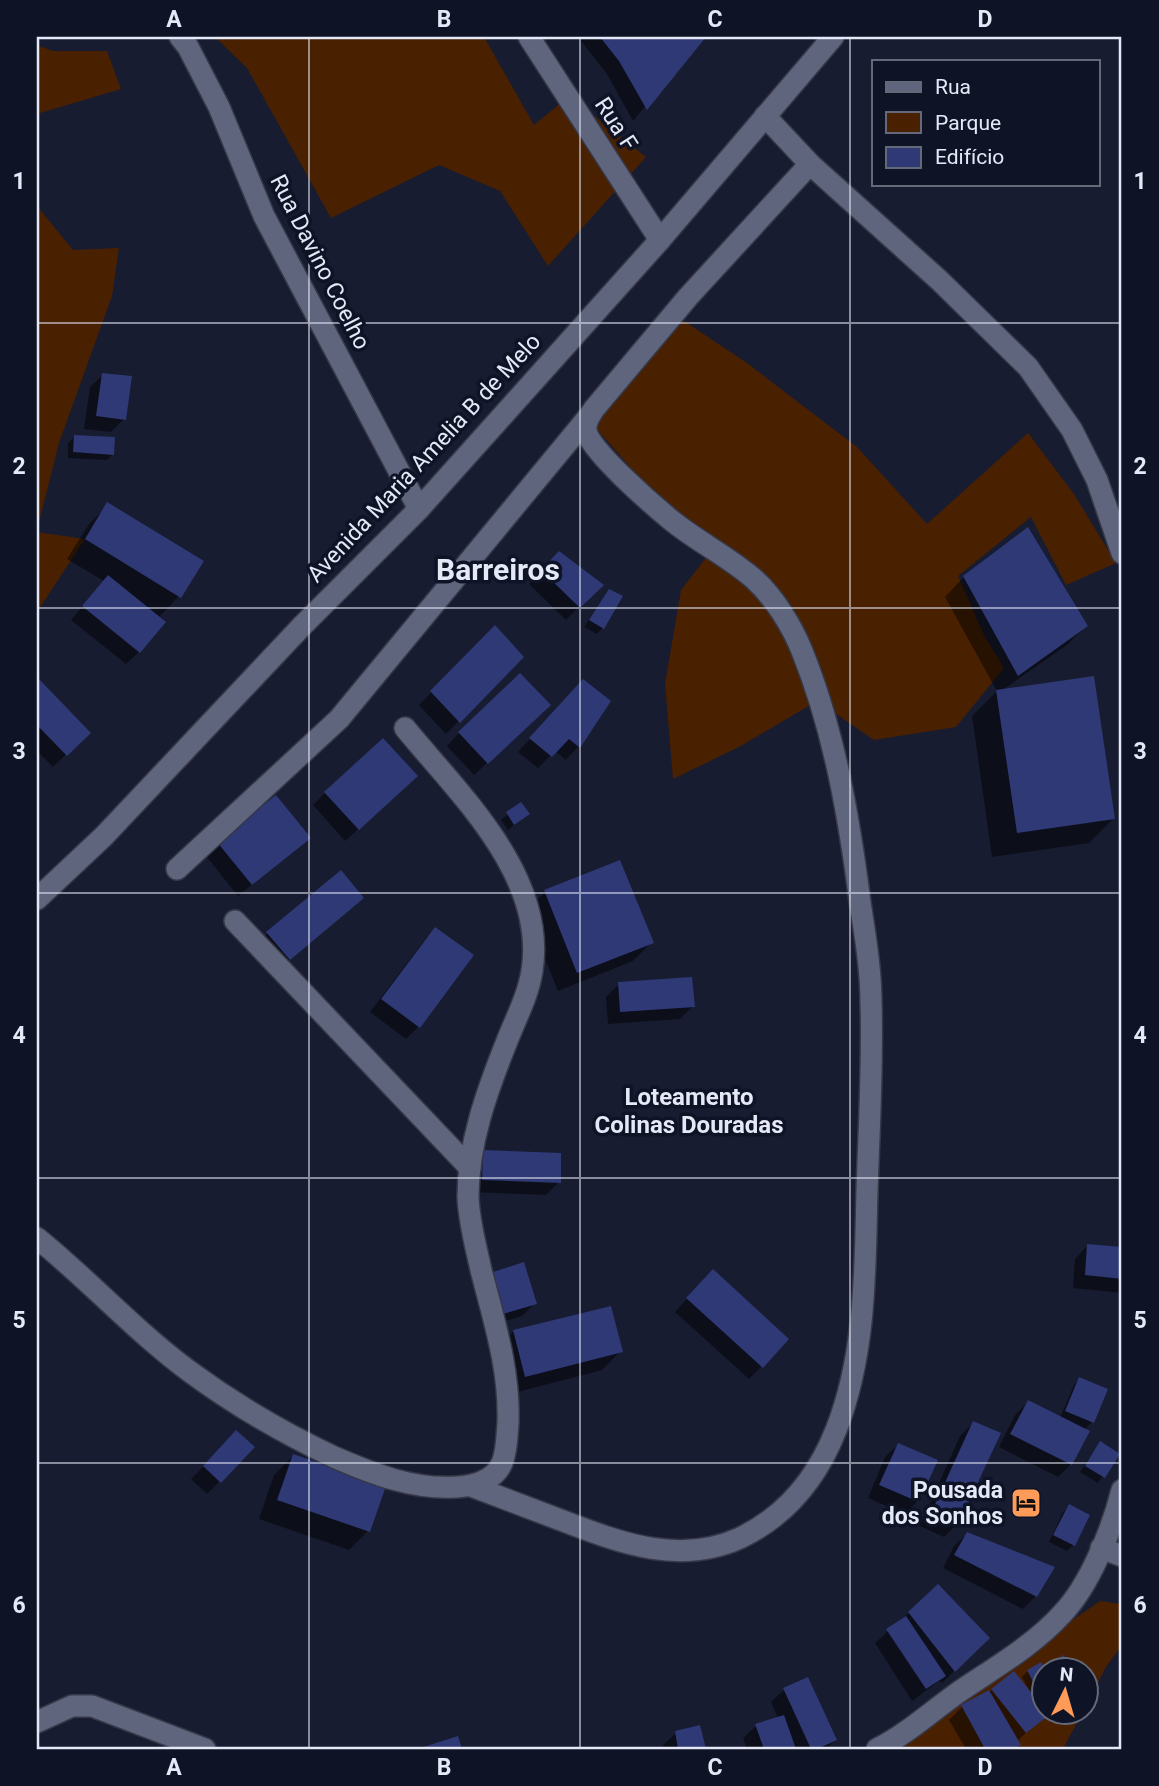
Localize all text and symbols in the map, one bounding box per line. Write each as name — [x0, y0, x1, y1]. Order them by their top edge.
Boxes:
text: A — [166, 6, 182, 33]
text: B — [437, 6, 451, 33]
text: C — [707, 6, 723, 33]
text: D — [978, 6, 992, 33]
legend — [872, 60, 1100, 186]
text: Rua — [935, 75, 971, 99]
street label: Rua F — [589, 92, 643, 156]
text: Parque — [935, 111, 1001, 135]
text: Edifício — [935, 145, 1004, 169]
text: 1 — [12, 168, 26, 195]
text: 1 — [1133, 168, 1147, 195]
street label: Rua Davino Coelho — [264, 170, 376, 354]
street label: Avenida Maria Amelia B de Melo — [302, 328, 546, 588]
text: 2 — [12, 453, 26, 480]
text: 2 — [1133, 453, 1147, 480]
district label: Barreiros — [436, 552, 560, 587]
text: 3 — [12, 738, 26, 765]
text: 3 — [1133, 738, 1147, 765]
text: 4 — [12, 1022, 26, 1049]
text: 4 — [1133, 1022, 1147, 1049]
district label: Loteamento Colinas Douradas — [594, 1083, 784, 1139]
text: 5 — [12, 1307, 26, 1334]
text: 5 — [1133, 1307, 1147, 1334]
place label: Pousada dos Sonhos — [882, 1477, 1003, 1530]
hotel icon: Pousada dos Sonhos — [1009, 1486, 1043, 1520]
text: 6 — [12, 1592, 26, 1619]
text: 6 — [1133, 1592, 1147, 1619]
north arrow — [1030, 1656, 1100, 1726]
text: N — [1059, 1663, 1074, 1687]
text: A — [166, 1754, 182, 1781]
text: B — [437, 1754, 451, 1781]
text: C — [707, 1754, 723, 1781]
text: D — [978, 1754, 992, 1781]

